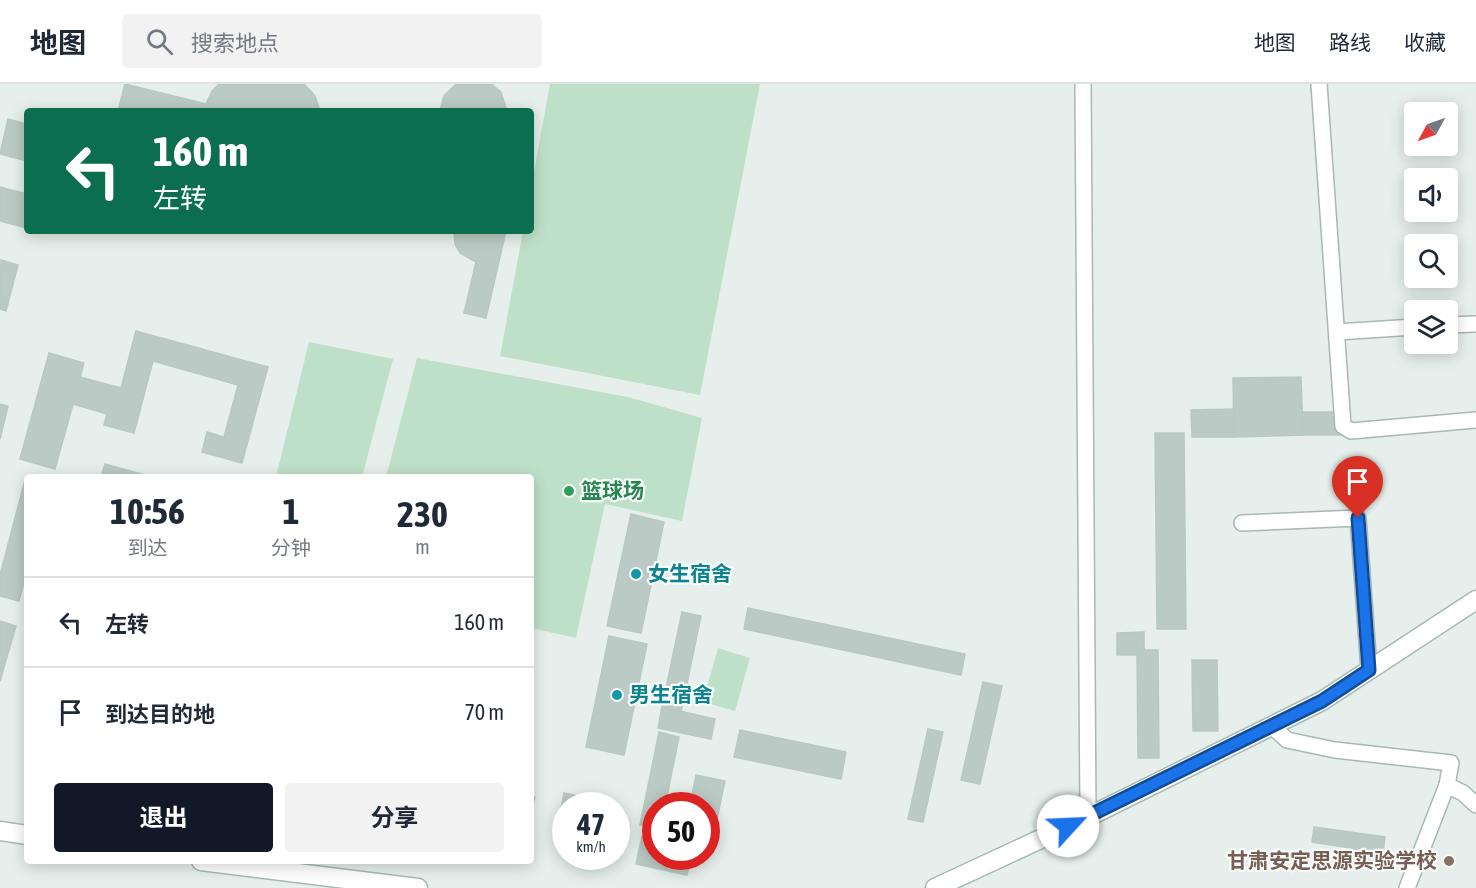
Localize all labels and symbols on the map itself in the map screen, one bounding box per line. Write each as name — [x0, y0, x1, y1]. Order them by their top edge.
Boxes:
north arrow — [1404, 102, 1458, 156]
pin — [1332, 456, 1383, 518]
place label: 篮球场 — [581, 478, 644, 502]
marker: 篮球场 — [562, 484, 576, 498]
place label: 女生宿舍 — [648, 561, 732, 585]
marker: 女生宿舍 — [629, 567, 643, 581]
place label: 男生宿舍 — [629, 682, 713, 706]
marker: 男生宿舍 — [610, 688, 624, 702]
speed limit sign: 50 — [642, 792, 720, 870]
position arrow — [1036, 794, 1100, 858]
place label: 甘肃安定思源实验学校 — [1227, 848, 1437, 872]
marker: 甘肃安定思源实验学校 — [1442, 854, 1456, 868]

